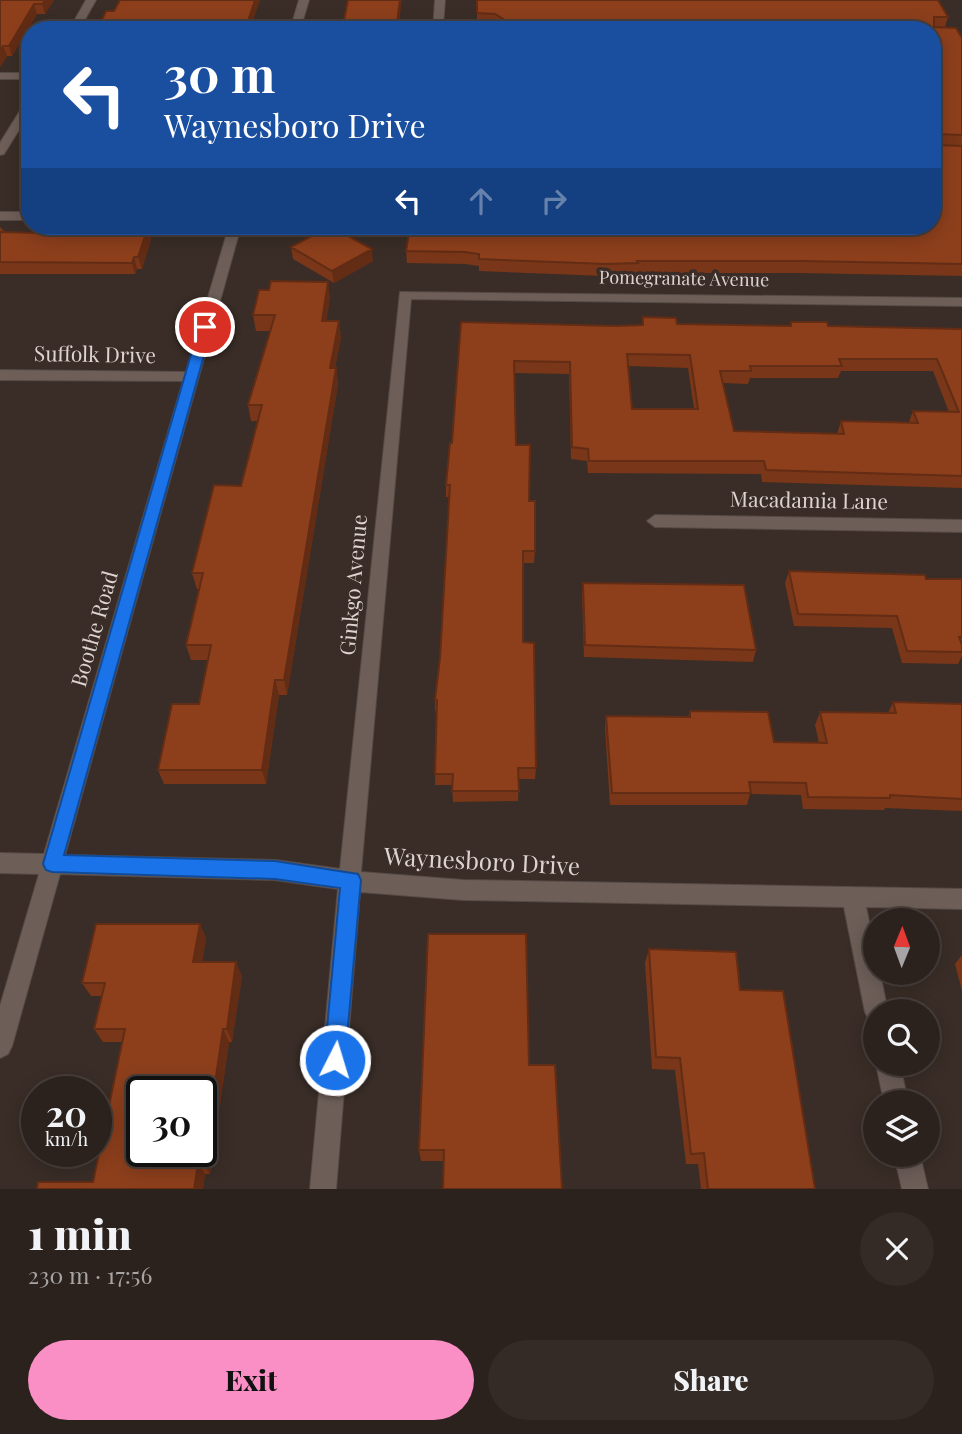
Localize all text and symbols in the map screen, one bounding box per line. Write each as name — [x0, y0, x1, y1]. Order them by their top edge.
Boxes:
text: 30 m — [164, 40, 275, 105]
icon: left — [49, 49, 140, 140]
text: Waynesboro Drive — [164, 103, 426, 146]
icon: left — [389, 182, 427, 220]
icon: ahead — [462, 182, 500, 220]
icon: right — [535, 182, 573, 220]
street label: Pomegranate Avenue — [599, 265, 769, 291]
pin — [175, 297, 235, 357]
icon: arrive — [186, 308, 224, 346]
street label: Suffolk Drive — [34, 338, 156, 368]
street label: Macadamia Lane — [730, 484, 888, 514]
street label: Ginkgo Avenue — [332, 513, 372, 656]
street label: Boothe Road — [63, 567, 123, 690]
street label: Waynesboro Drive — [382, 839, 581, 881]
north arrow — [863, 908, 940, 985]
map controls — [863, 908, 940, 1167]
button: search — [863, 999, 940, 1076]
position arrow — [298, 1023, 372, 1097]
speed limit sign: 30 — [126, 1076, 217, 1167]
text: 20 — [46, 1089, 87, 1136]
button: layers — [863, 1090, 940, 1167]
text: km/h — [45, 1127, 88, 1151]
text: 1 min — [28, 1205, 132, 1261]
button: close — [860, 1212, 934, 1286]
text: 230 m · 17:56 — [28, 1259, 152, 1290]
button: Exit — [28, 1340, 474, 1420]
button: Share — [488, 1340, 934, 1420]

